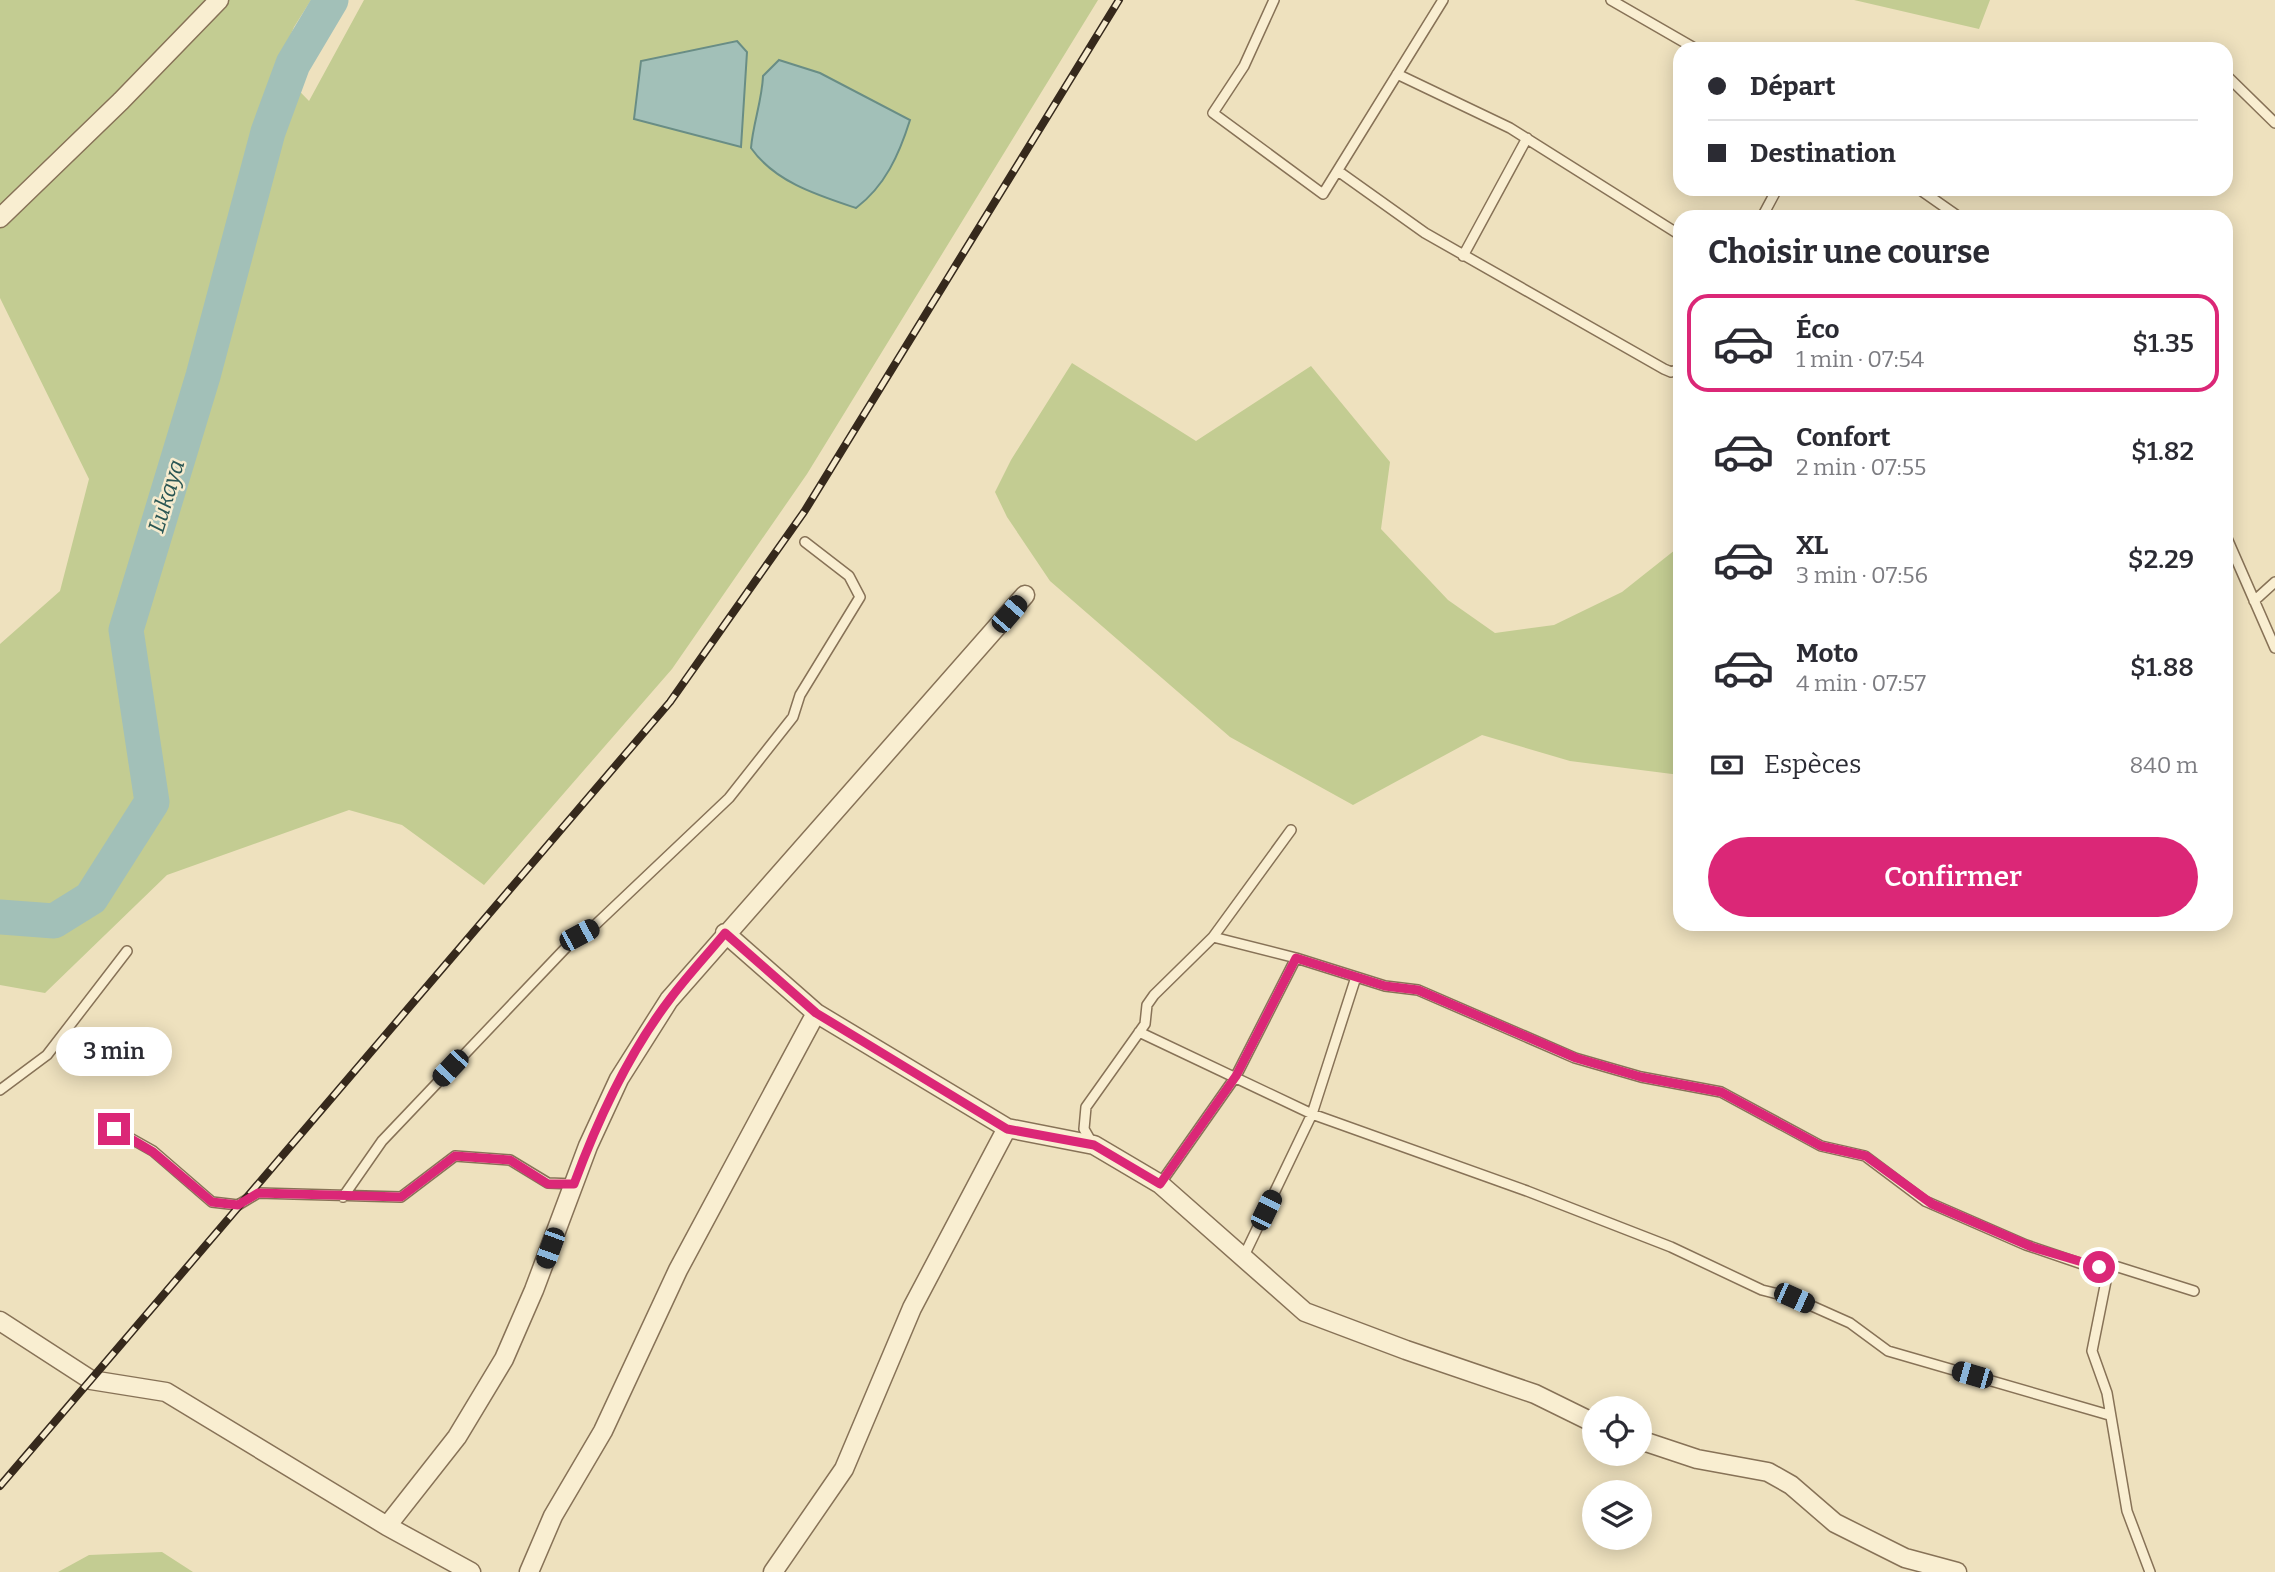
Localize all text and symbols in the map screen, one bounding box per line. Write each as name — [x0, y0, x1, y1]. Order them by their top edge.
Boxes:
text: Départ — [1750, 71, 1836, 102]
text: Destination — [1750, 138, 1896, 169]
text: Choisir une course — [1708, 233, 1990, 271]
icon: car — [1712, 312, 1775, 375]
text: Éco — [1796, 314, 1839, 345]
text: $1.35 — [2132, 328, 2194, 359]
text: 1 min · 07:54 — [1796, 345, 1924, 373]
icon: car — [1712, 420, 1775, 483]
text: Confort — [1796, 422, 1891, 453]
text: $1.82 — [2131, 436, 2194, 467]
text: 2 min · 07:55 — [1796, 453, 1926, 481]
water label: Lukaya — [142, 456, 190, 536]
icon: car — [1712, 528, 1775, 591]
text: XL — [1796, 530, 1828, 561]
text: $2.29 — [2128, 544, 2194, 575]
text: 3 min · 07:56 — [1796, 561, 1928, 589]
car — [988, 591, 1031, 637]
icon: car — [1712, 636, 1775, 699]
text: Moto — [1796, 638, 1858, 669]
text: $1.88 — [2130, 652, 2194, 683]
text: 4 min · 07:57 — [1796, 669, 1926, 697]
icon: cash — [1708, 746, 1746, 784]
text: Espèces — [1764, 749, 1861, 780]
text: 840 m — [2129, 751, 2198, 779]
button: Confirmer — [1708, 837, 2198, 917]
car — [556, 916, 603, 954]
callout: 3 min — [56, 1028, 172, 1076]
text: 3 min — [83, 1037, 145, 1065]
car — [428, 1045, 473, 1091]
route end — [98, 1113, 130, 1145]
car — [1248, 1187, 1285, 1233]
car — [533, 1225, 568, 1271]
route start — [2083, 1251, 2115, 1283]
car — [1771, 1280, 1818, 1316]
car — [1949, 1359, 1996, 1391]
map controls — [1582, 1396, 1652, 1550]
button: locate — [1582, 1396, 1652, 1466]
button: layers — [1582, 1480, 1652, 1550]

